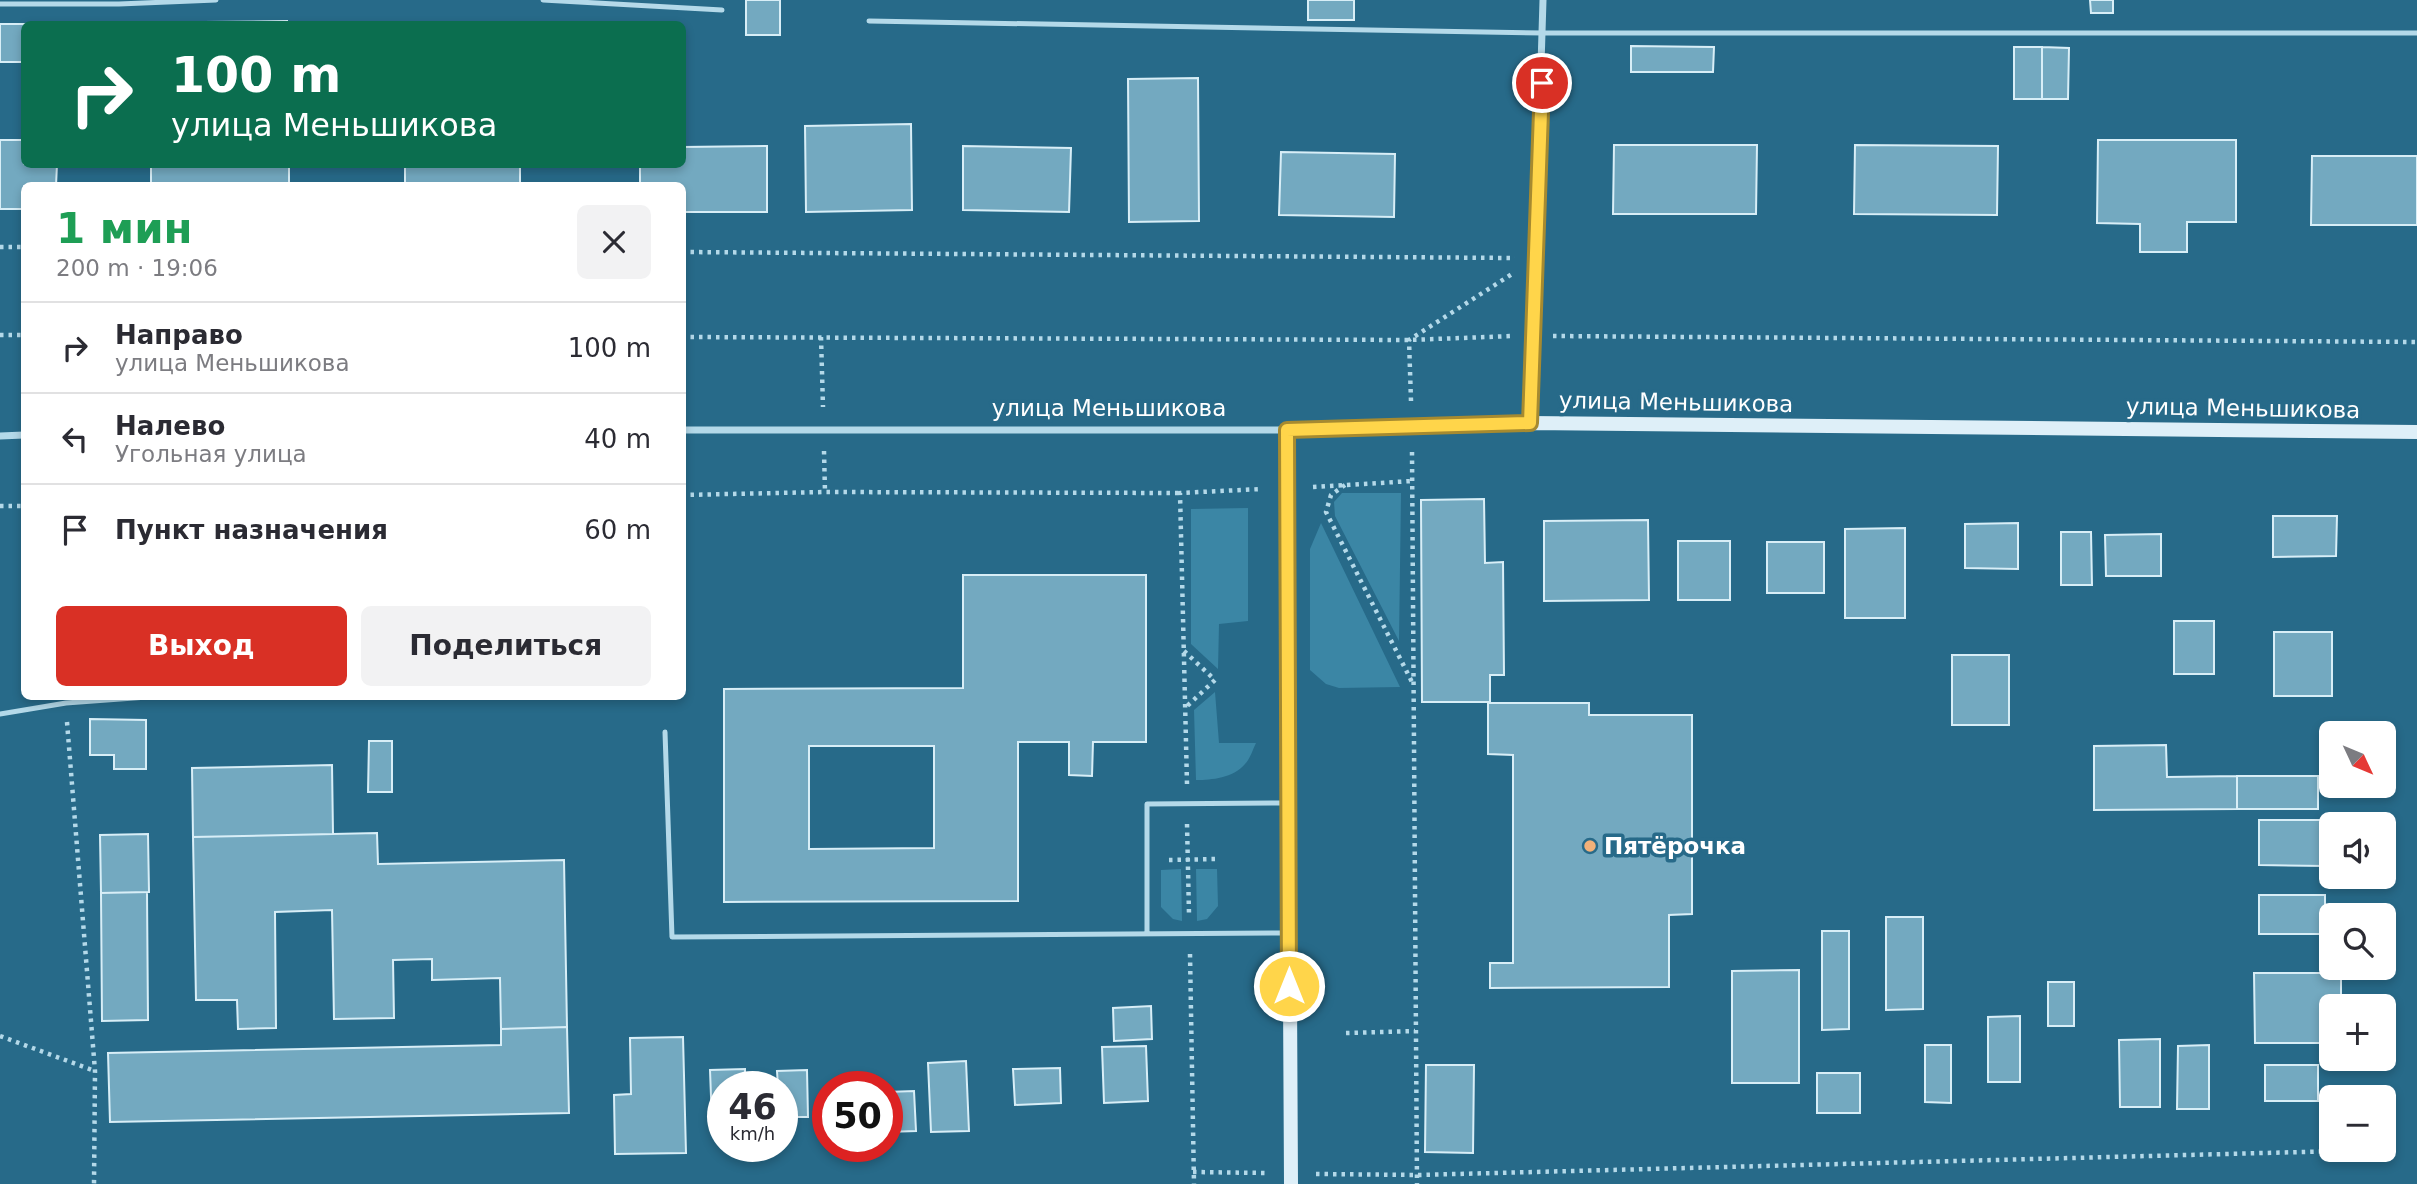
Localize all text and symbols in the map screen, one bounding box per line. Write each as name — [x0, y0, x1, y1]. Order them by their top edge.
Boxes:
text: 100 m — [171, 47, 341, 104]
icon: right — [56, 49, 147, 140]
pin — [1512, 53, 1572, 113]
icon: arrive — [1523, 64, 1561, 102]
text: улица Меньшикова — [171, 106, 497, 144]
text: 1 мин — [56, 204, 193, 253]
button: close — [577, 205, 651, 279]
text: 200 m · 19:06 — [56, 255, 218, 281]
text: Направо — [115, 320, 243, 350]
icon: right — [56, 329, 94, 367]
text: 100 m — [568, 333, 651, 363]
text: улица Меньшикова — [115, 350, 350, 376]
street label: улица Меньшикова — [1559, 387, 1793, 417]
street label: улица Меньшикова — [2126, 393, 2360, 423]
street label: улица Меньшикова — [992, 395, 1226, 421]
text: Налево — [115, 411, 225, 441]
icon: left — [56, 420, 94, 458]
text: 40 m — [584, 424, 651, 454]
text: Угольная улица — [115, 441, 307, 467]
icon: arrive — [56, 511, 94, 549]
text: Пункт назначения — [115, 515, 388, 545]
text: 60 m — [584, 515, 651, 545]
button: Выход — [56, 606, 347, 686]
button: Поделиться — [361, 606, 651, 686]
north arrow — [2319, 721, 2396, 798]
map controls — [2319, 721, 2396, 1162]
button: sound — [2319, 812, 2396, 889]
place label: Пятёрочка — [1604, 833, 1746, 859]
marker: Пятёрочка — [1582, 838, 1598, 854]
button: search — [2319, 903, 2396, 980]
position arrow — [1252, 949, 1326, 1023]
button: + — [2319, 994, 2396, 1071]
speed limit sign: 50 — [812, 1071, 903, 1162]
button: − — [2319, 1085, 2396, 1162]
text: 46 — [728, 1087, 777, 1127]
text: km/h — [730, 1123, 775, 1144]

